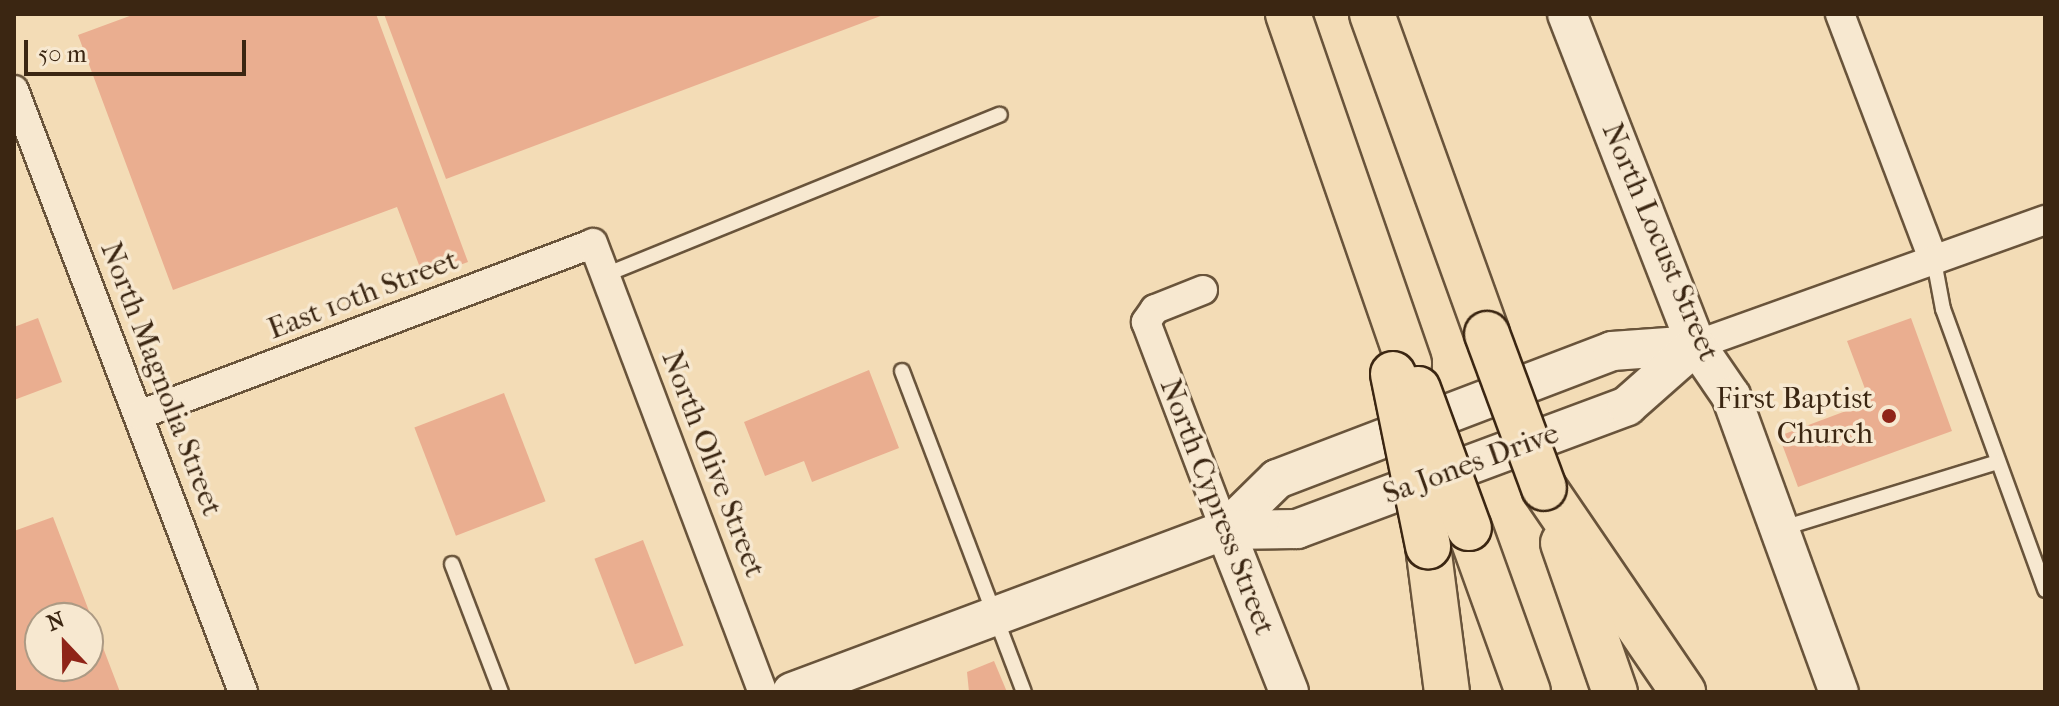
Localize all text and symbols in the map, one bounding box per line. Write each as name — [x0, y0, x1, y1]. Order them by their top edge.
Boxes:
scale bar — [28, 24, 250, 74]
text: 50 m — [38, 40, 87, 68]
street label: North Locust Street — [1594, 118, 1726, 366]
street label: North Magnolia Street — [92, 237, 230, 521]
street label: East 10th Street — [263, 242, 463, 348]
street label: North Olive Street — [653, 346, 773, 582]
street label: North Cypress Street — [1152, 374, 1282, 640]
place label: First Baptist Church — [1716, 381, 1873, 452]
marker: First Baptist Church — [1880, 407, 1898, 425]
street label: Sa Jones Drive — [1378, 416, 1564, 512]
north arrow — [24, 602, 104, 682]
text: N — [43, 606, 68, 637]

